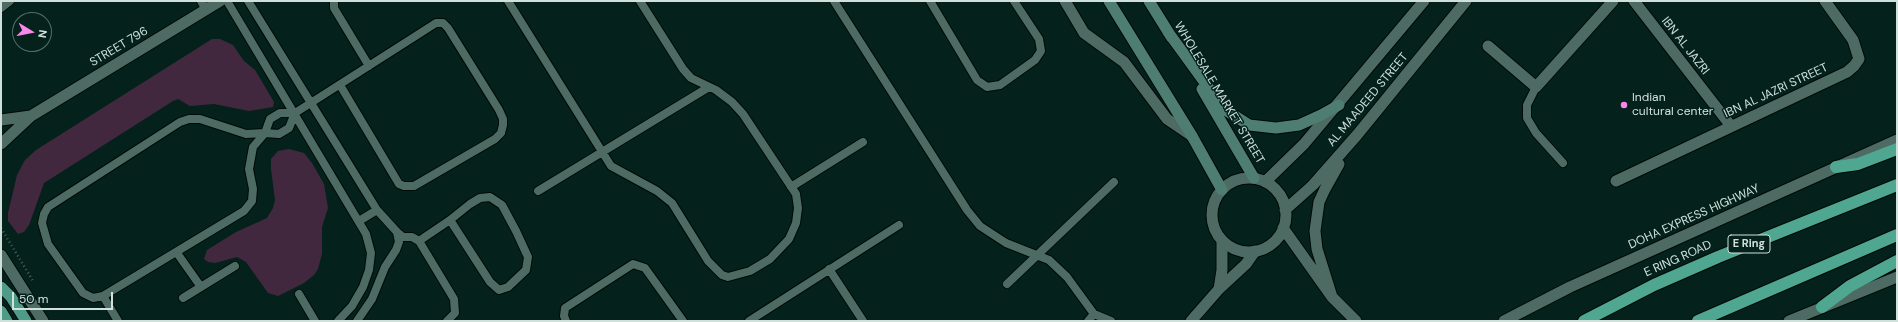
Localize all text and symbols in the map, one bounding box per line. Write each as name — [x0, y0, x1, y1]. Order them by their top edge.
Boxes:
north arrow — [12, 12, 52, 52]
street label: IBN AL JAZRI — [1658, 14, 1712, 78]
street label: WHOLESALE MARKET STREET — [1171, 19, 1267, 167]
street label: STREET 796 — [87, 24, 151, 70]
text: N — [35, 29, 50, 39]
street label: AL MAADEED STREET — [1325, 50, 1411, 150]
street label: IBN AL JAZRI STREET — [1722, 61, 1830, 121]
place label: Indian cultural center — [1632, 91, 1713, 119]
marker: Indian cultural center — [1619, 100, 1629, 110]
street label: DOHA EXPRESS HIGHWAY — [1626, 182, 1762, 252]
road number: E Ring — [1728, 235, 1770, 253]
street label: E RING ROAD — [1642, 238, 1714, 280]
scale bar — [14, 284, 115, 310]
text: 50 m — [19, 291, 48, 307]

